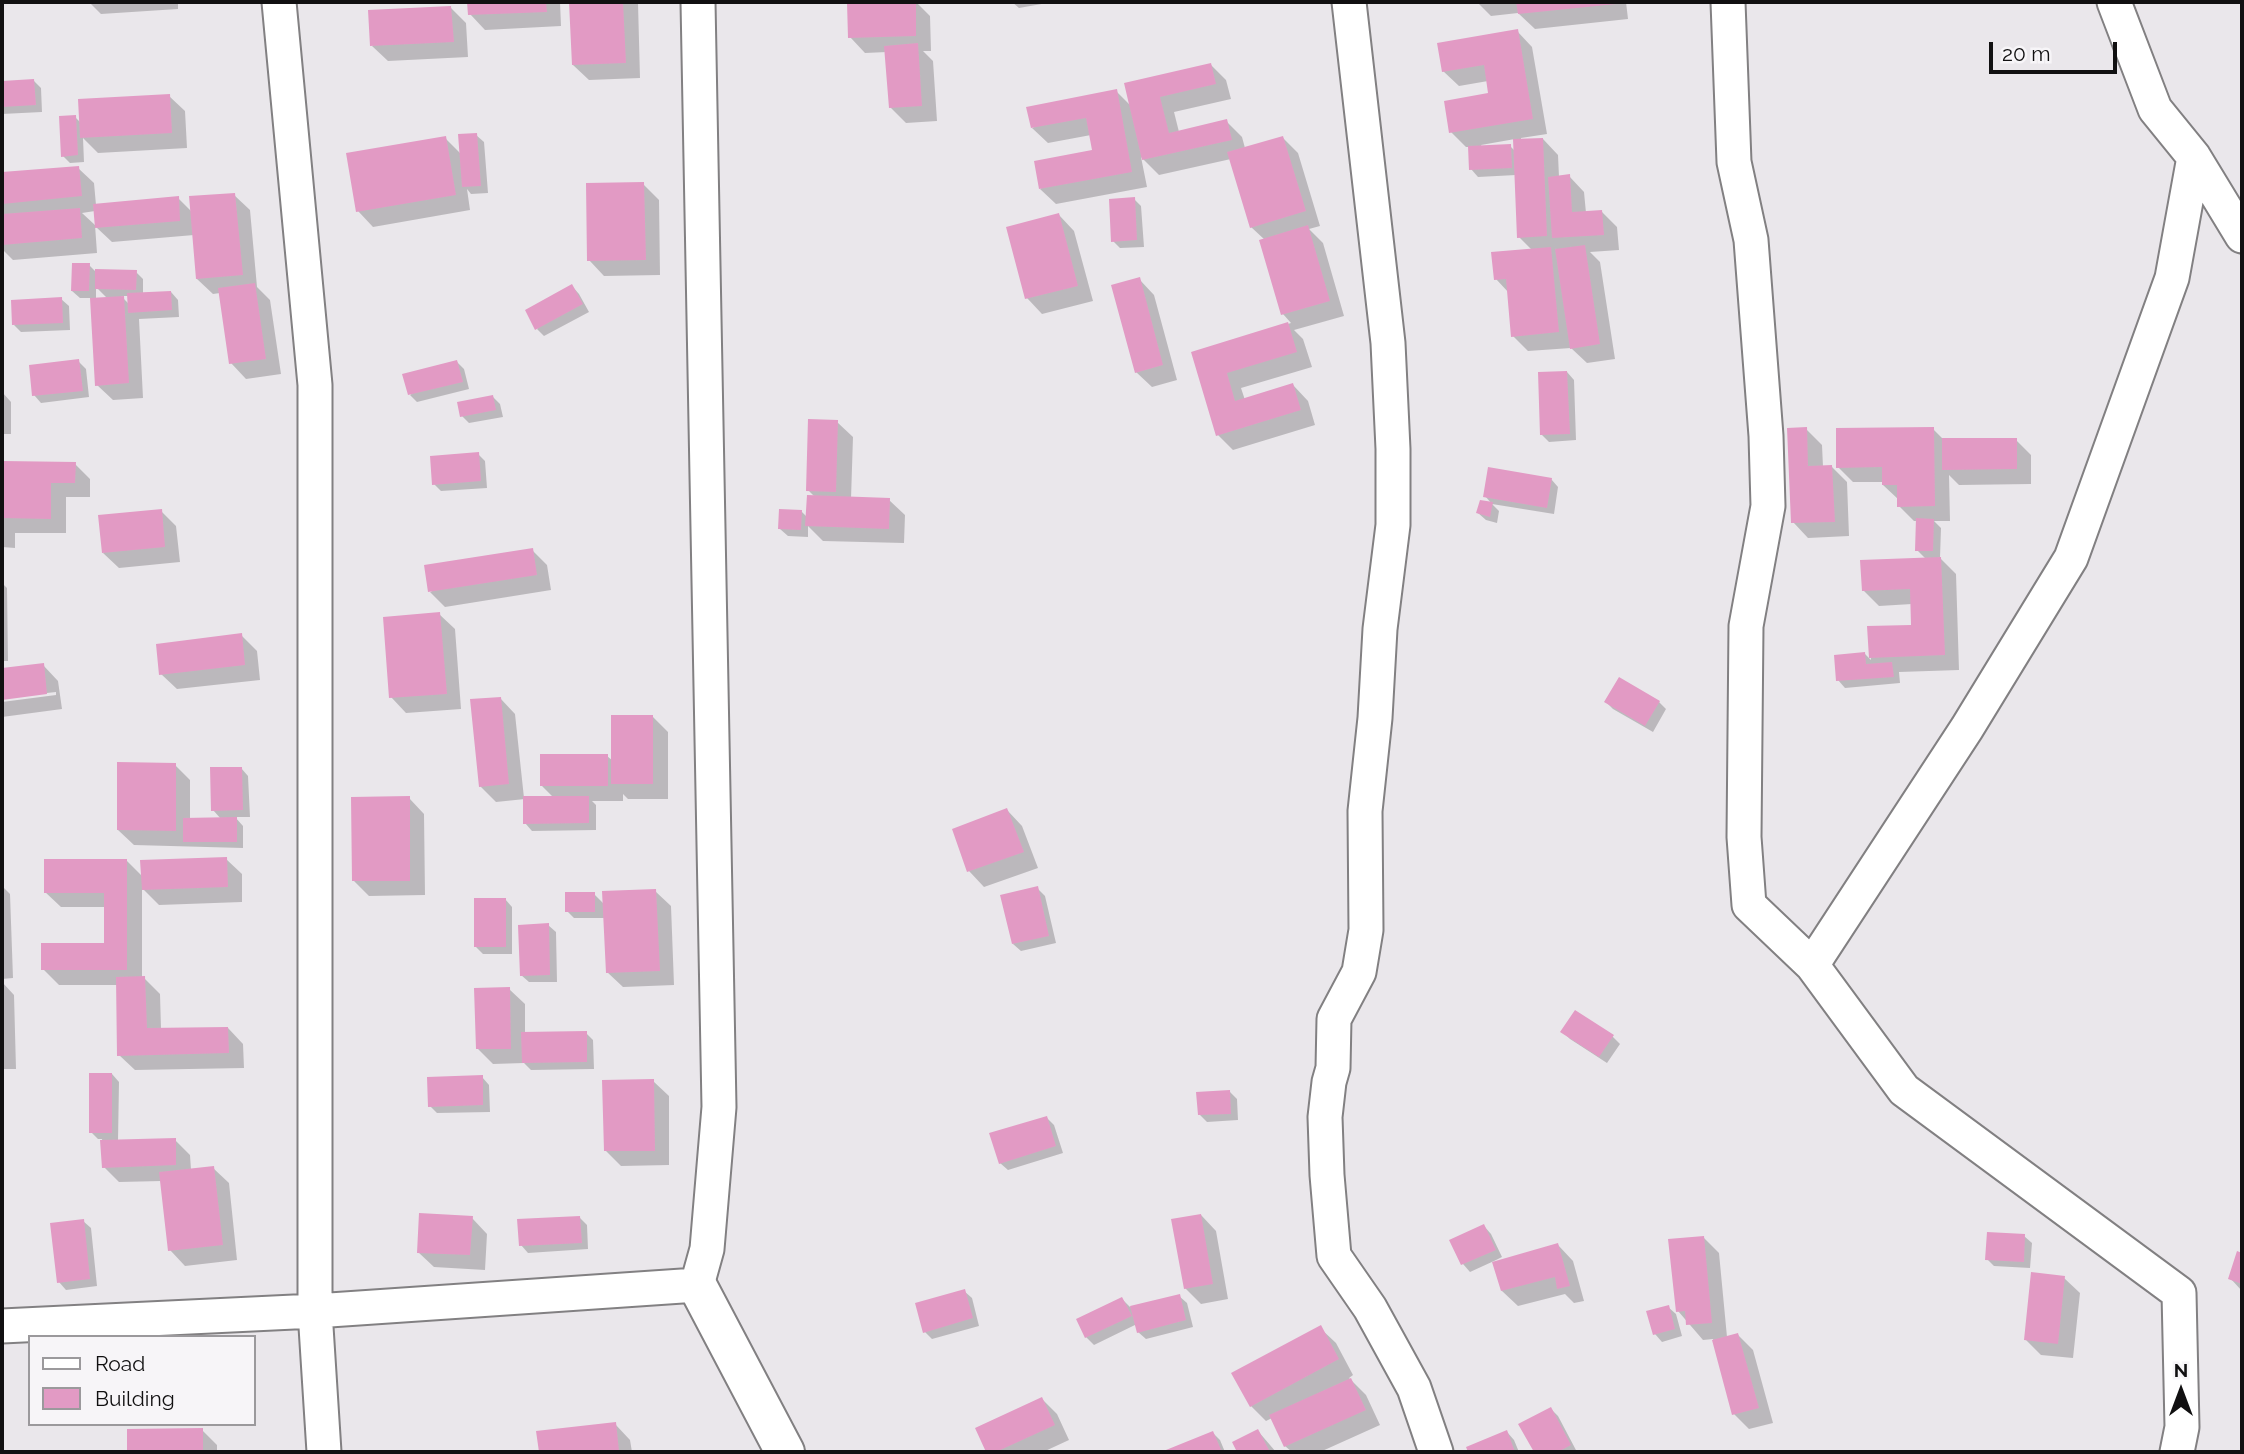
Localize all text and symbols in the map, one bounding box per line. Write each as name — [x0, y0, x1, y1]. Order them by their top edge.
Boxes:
scale bar — [1992, 28, 2120, 72]
text: 20 m — [2002, 41, 2050, 66]
legend — [28, 1335, 256, 1426]
text: Road — [95, 1351, 145, 1376]
north arrow — [2146, 1356, 2216, 1426]
text: N — [2174, 1359, 2188, 1381]
text: Building — [95, 1386, 175, 1411]

